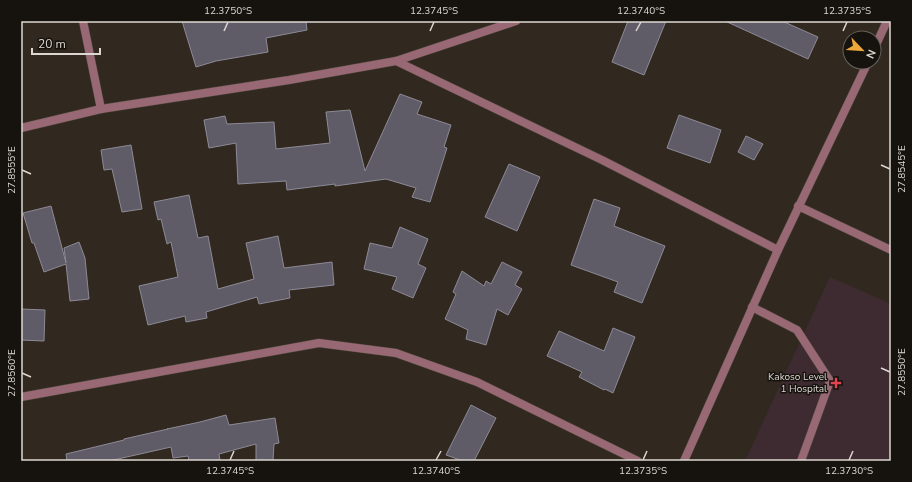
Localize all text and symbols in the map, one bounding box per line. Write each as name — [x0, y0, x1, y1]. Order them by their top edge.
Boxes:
text: 12.3750°S — [204, 4, 252, 18]
text: 12.3745°S — [410, 4, 458, 18]
text: 12.3740°S — [617, 4, 665, 18]
text: 12.3735°S — [823, 4, 871, 18]
scale bar — [32, 30, 100, 56]
north arrow — [842, 30, 882, 70]
text: 20 m — [38, 36, 66, 52]
text: N — [862, 47, 879, 61]
text: 27.8545°E — [895, 145, 909, 193]
text: 27.8555°E — [5, 146, 19, 194]
text: 27.8550°E — [895, 348, 909, 396]
text: 27.8560°E — [5, 349, 19, 397]
place label: Kakoso Level 1 Hospital — [768, 370, 827, 396]
marker: Kakoso Level 1 Hospital — [830, 377, 842, 389]
text: 12.3745°S — [206, 464, 254, 478]
text: 12.3740°S — [412, 464, 460, 478]
text: 12.3735°S — [619, 464, 667, 478]
text: 12.3730°S — [825, 464, 873, 478]

